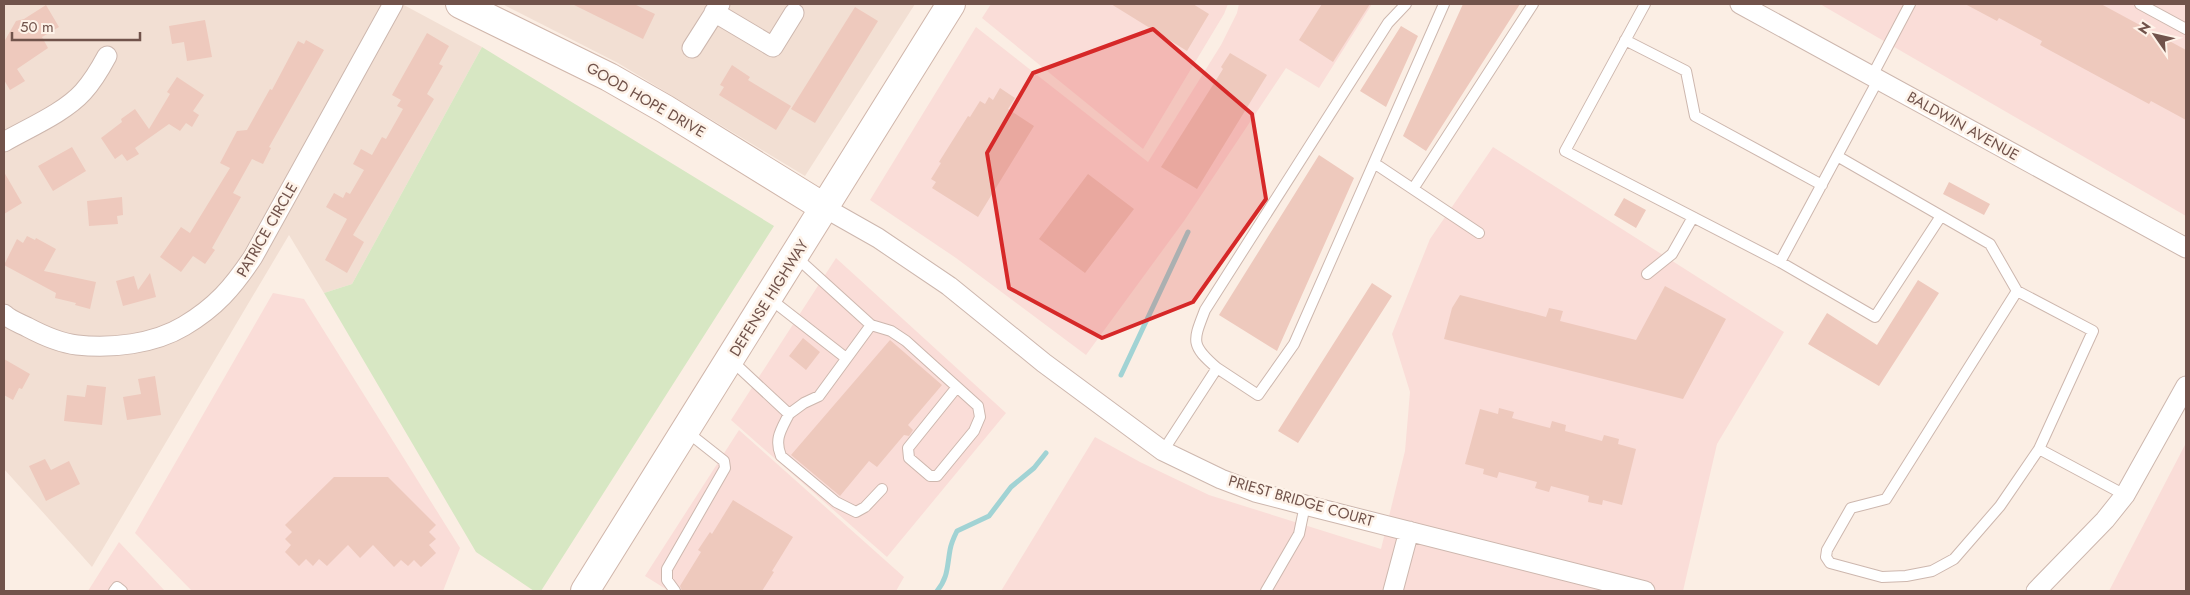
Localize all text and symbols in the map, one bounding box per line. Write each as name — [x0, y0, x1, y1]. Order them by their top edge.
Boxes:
scale bar — [12, 10, 140, 42]
north arrow — [2130, 10, 2180, 60]
text: 50 m — [20, 16, 54, 38]
text: N — [2133, 18, 2156, 38]
street label: GOOD HOPE DRIVE — [582, 57, 710, 143]
street label: BALDWIN AVENUE — [1903, 86, 2023, 166]
street label: PATRICE CIRCLE — [231, 179, 303, 281]
street label: DEFENSE HIGHWAY — [724, 235, 814, 361]
street label: PRIEST BRIDGE COURT — [1226, 470, 1376, 532]

